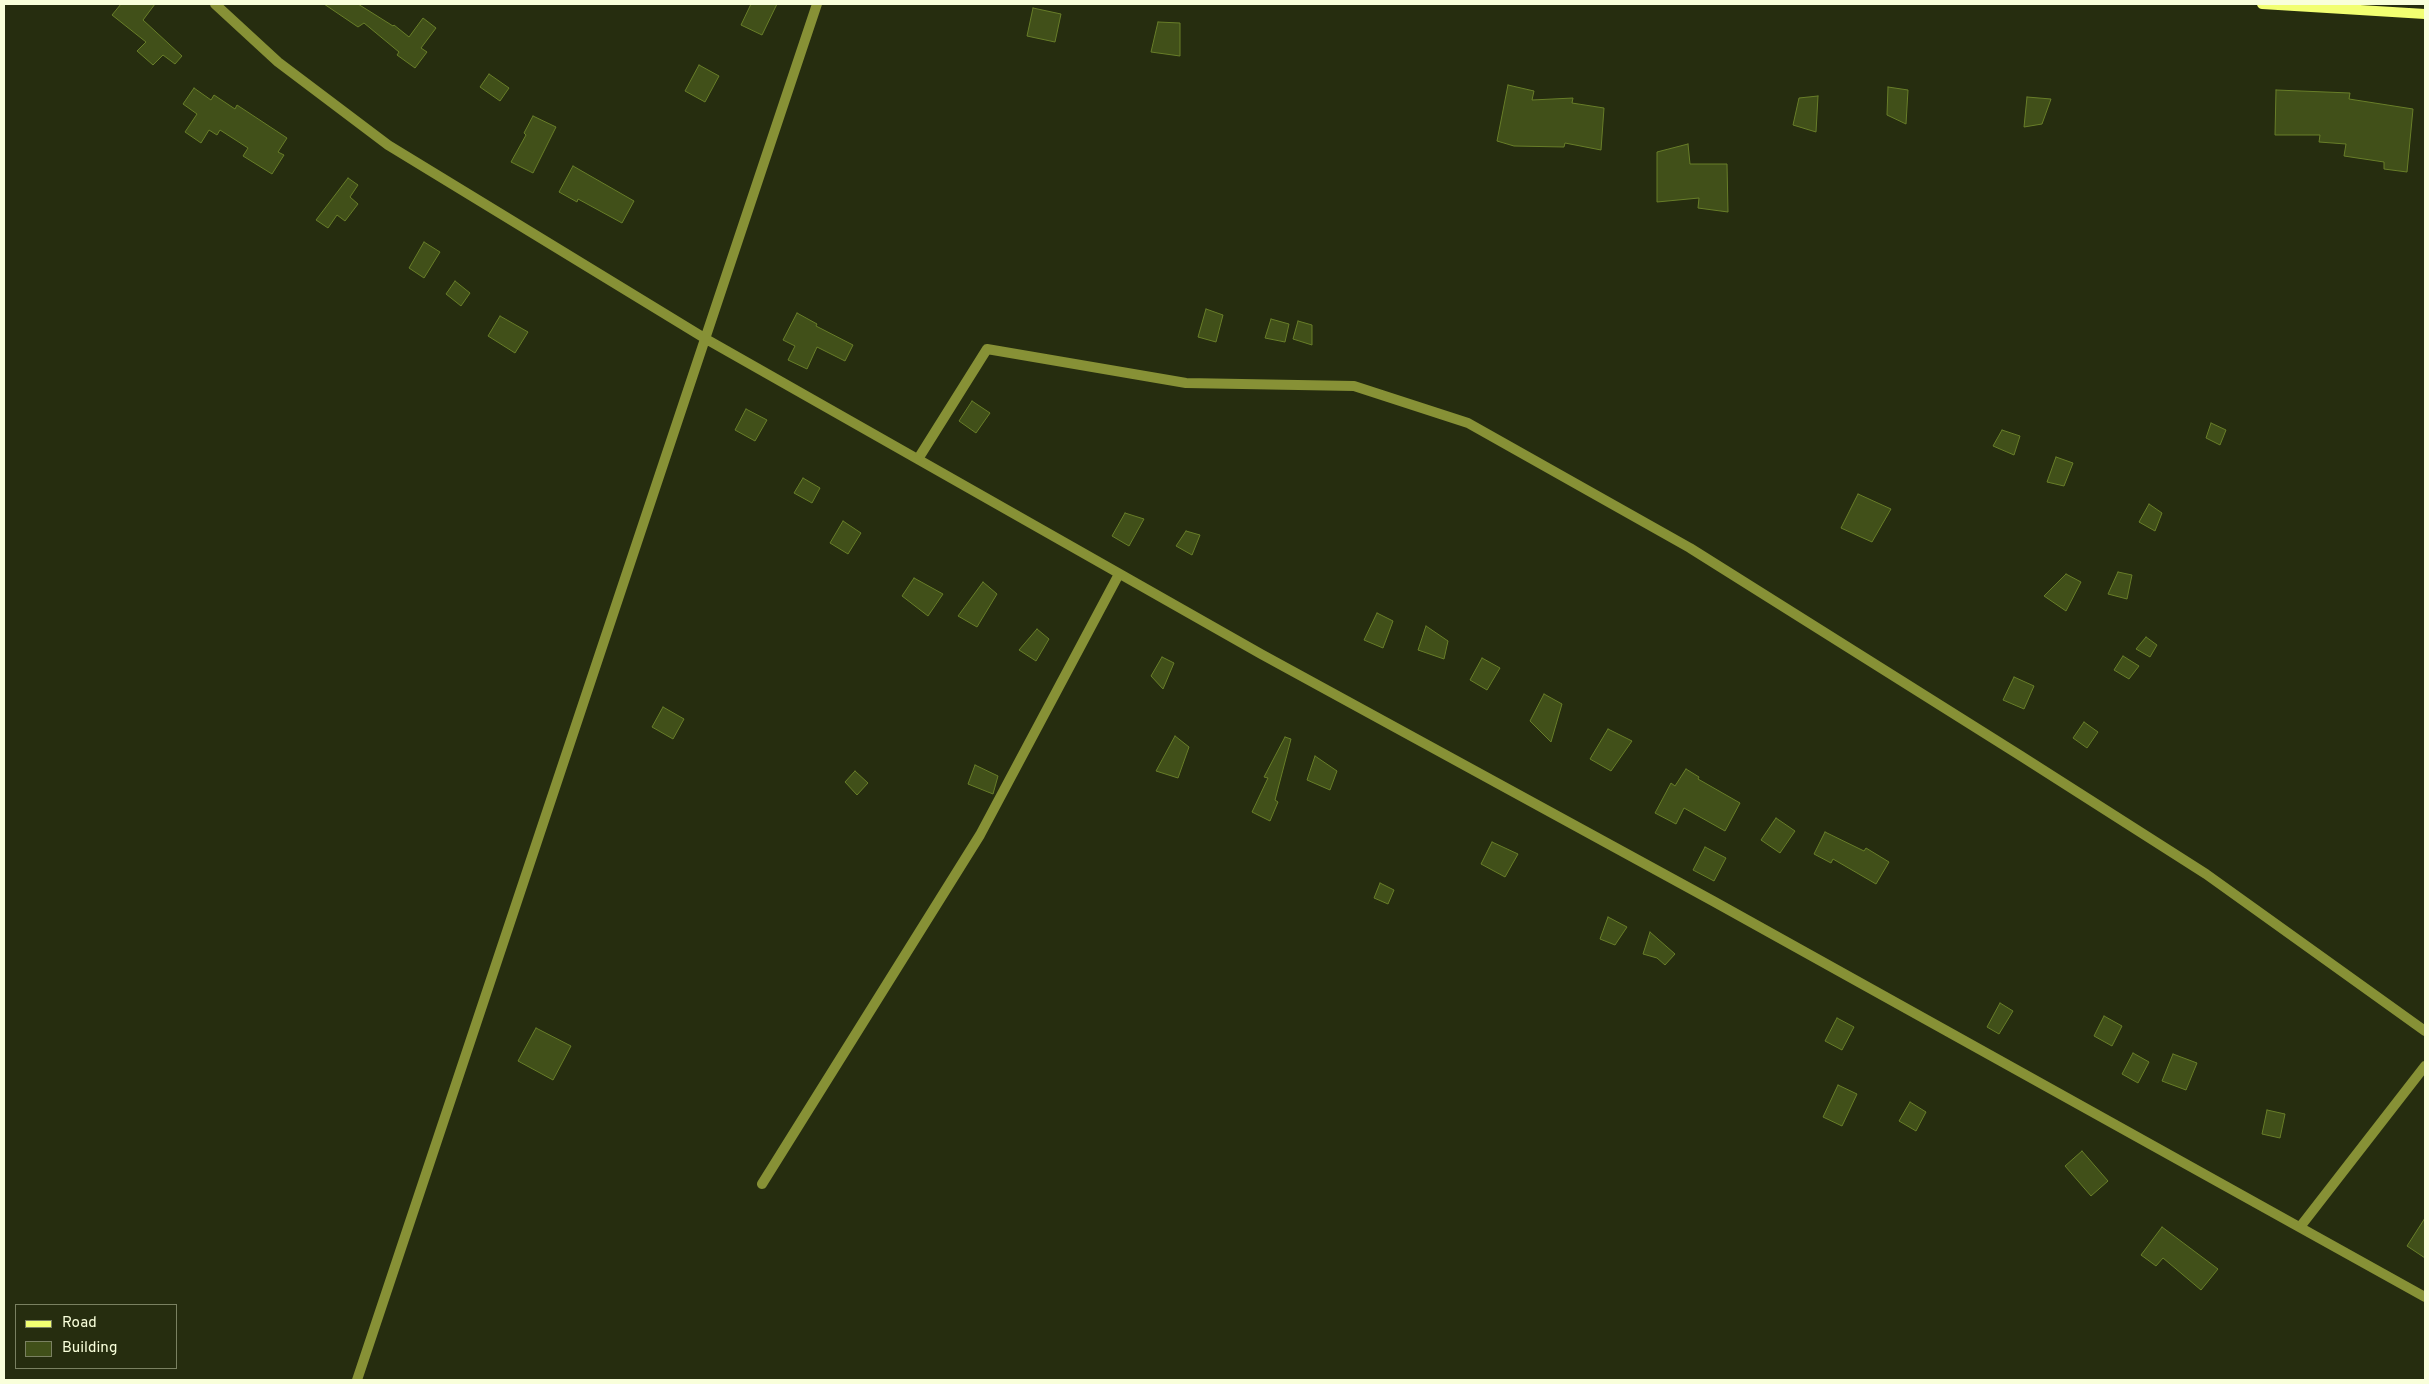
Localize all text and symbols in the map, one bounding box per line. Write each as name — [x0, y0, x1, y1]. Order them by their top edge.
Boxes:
legend — [15, 1304, 178, 1369]
text: Road — [62, 1314, 97, 1333]
text: Building — [62, 1339, 117, 1358]

